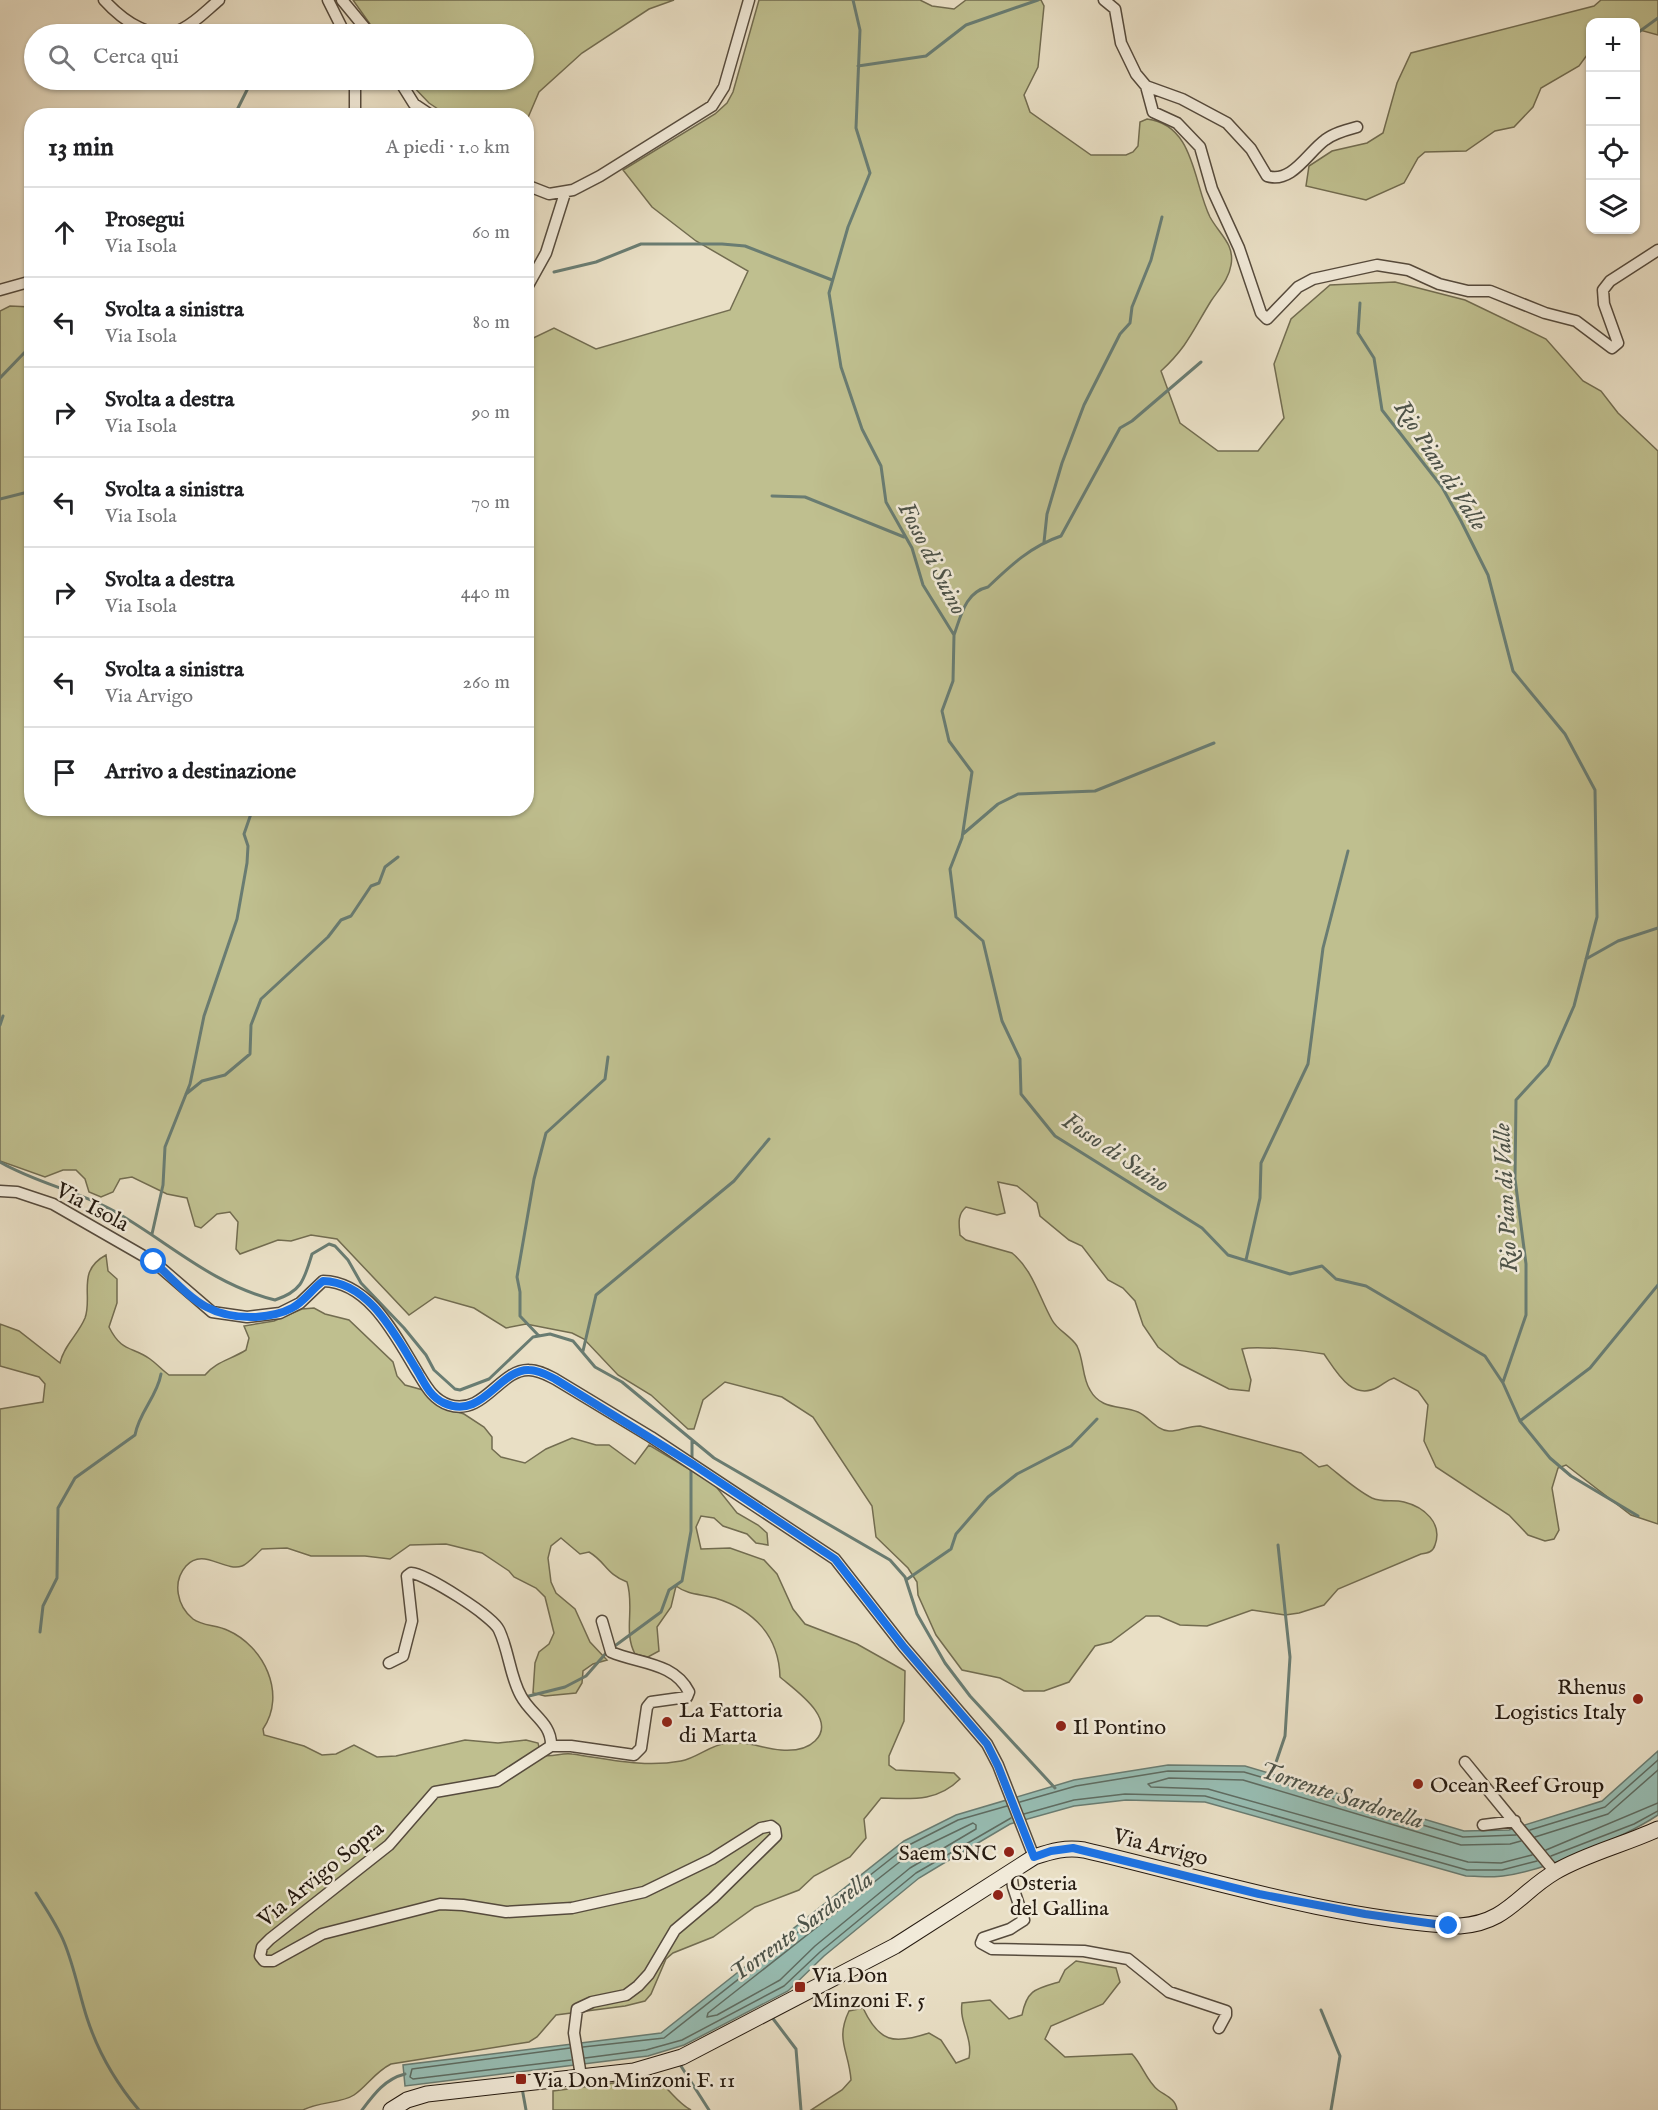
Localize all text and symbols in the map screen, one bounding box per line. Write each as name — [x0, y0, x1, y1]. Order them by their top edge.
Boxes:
map controls — [1586, 18, 1640, 234]
button: + — [1586, 18, 1640, 72]
search box — [24, 24, 534, 90]
icon: search — [45, 41, 78, 74]
text: Cerca qui — [93, 43, 179, 71]
button: − — [1586, 72, 1640, 126]
button: locate — [1586, 126, 1640, 180]
text: 13 min — [48, 131, 114, 164]
text: A piedi · 1.0 km — [386, 135, 510, 160]
button: layers — [1586, 180, 1640, 234]
text: Prosegui — [105, 206, 185, 234]
icon: ahead — [48, 216, 81, 249]
text: 60 m — [472, 220, 510, 245]
text: Via Isola — [105, 234, 177, 259]
text: Svolta a sinistra — [105, 296, 244, 324]
icon: left — [48, 306, 81, 339]
text: 80 m — [473, 310, 510, 335]
text: Via Isola — [105, 324, 177, 349]
text: Svolta a destra — [105, 386, 234, 414]
water label: Rio Pian di Valle — [1386, 395, 1494, 537]
icon: right — [48, 396, 81, 429]
text: 90 m — [472, 400, 510, 425]
text: Via Isola — [105, 414, 177, 439]
text: Svolta a sinistra — [105, 476, 244, 504]
icon: left — [48, 486, 81, 519]
text: 70 m — [471, 490, 510, 515]
water label: Fosso di Suino — [890, 497, 973, 620]
text: Via Isola — [105, 504, 177, 529]
text: Svolta a destra — [105, 566, 234, 594]
icon: right — [48, 576, 81, 609]
text: 440 m — [461, 580, 510, 605]
text: Via Isola — [105, 594, 177, 619]
text: Svolta a sinistra — [105, 656, 244, 684]
icon: left — [48, 666, 81, 699]
text: 260 m — [463, 670, 510, 695]
text: Via Arvigo — [105, 684, 193, 709]
icon: arrive — [48, 756, 81, 789]
text: Arrivo a destinazione — [105, 758, 296, 786]
water label: Fosso di Suino — [1056, 1106, 1175, 1200]
water label: Rio Pian di Valle — [1487, 1122, 1526, 1274]
street label: Via Isola — [50, 1176, 134, 1239]
route start — [140, 1248, 166, 1274]
place label: Rhenus Logistics Italy — [1494, 1674, 1626, 1727]
marker: Rhenus Logistics Italy — [1631, 1692, 1645, 1706]
place label: La Fattoria di Marta — [679, 1697, 783, 1750]
place label: Il Pontino — [1073, 1714, 1166, 1742]
marker: La Fattoria di Marta — [660, 1715, 674, 1729]
marker: Il Pontino — [1054, 1719, 1068, 1733]
water label: Torrente Sardorella — [1256, 1755, 1427, 1837]
place label: Ocean Reef Group — [1430, 1772, 1604, 1800]
marker: Ocean Reef Group — [1411, 1777, 1425, 1791]
street label: Via Arvigo Sopra — [252, 1815, 390, 1935]
street label: Via Arvigo — [1109, 1822, 1211, 1873]
place label: Saem SNC — [899, 1840, 997, 1868]
marker: Saem SNC — [1002, 1845, 1016, 1859]
water label: Torrente Sardorella — [724, 1865, 880, 1990]
place label: Osteria del Gallina — [1010, 1870, 1109, 1923]
marker: Osteria del Gallina — [991, 1888, 1005, 1902]
route end — [1435, 1912, 1461, 1938]
place label: Via Don Minzoni F. 5 — [811, 1962, 925, 2015]
marker: Via Don Minzoni F. 5 — [793, 1980, 807, 1994]
place label: Via Don Minzoni F. 11 — [532, 2067, 735, 2095]
marker: Via Don Minzoni F. 11 — [514, 2072, 528, 2086]

